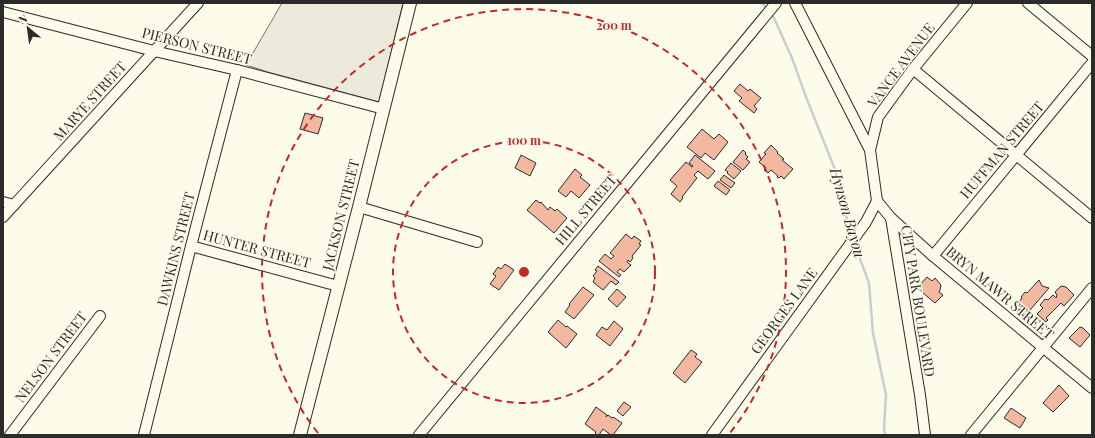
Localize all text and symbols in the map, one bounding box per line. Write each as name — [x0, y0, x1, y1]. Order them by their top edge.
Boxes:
north arrow — [8, 8, 48, 48]
text: N — [16, 10, 30, 27]
text: 200 m — [596, 17, 632, 33]
street label: VANCE AVENUE — [862, 19, 939, 111]
street label: PIERSON STREET — [140, 23, 254, 68]
street label: MARYE STREET — [49, 57, 131, 144]
street label: HUFFMAN STREET — [955, 97, 1048, 202]
text: 100 m — [507, 132, 541, 148]
street label: JACKSON STREET — [317, 157, 364, 274]
water label: Hynson Bayou — [825, 164, 870, 260]
street label: HILL STREET — [551, 170, 621, 249]
street label: DAWKINS STREET — [152, 190, 199, 308]
street label: CITY PARK BOULEVARD — [897, 224, 940, 378]
street label: HUNTER STREET — [201, 225, 313, 272]
street label: BRYN MAWR STREET — [942, 242, 1058, 344]
street label: GEORGES LANE — [746, 264, 821, 358]
centre of rings — [517, 265, 531, 279]
street label: NELSON STREET — [10, 307, 91, 406]

